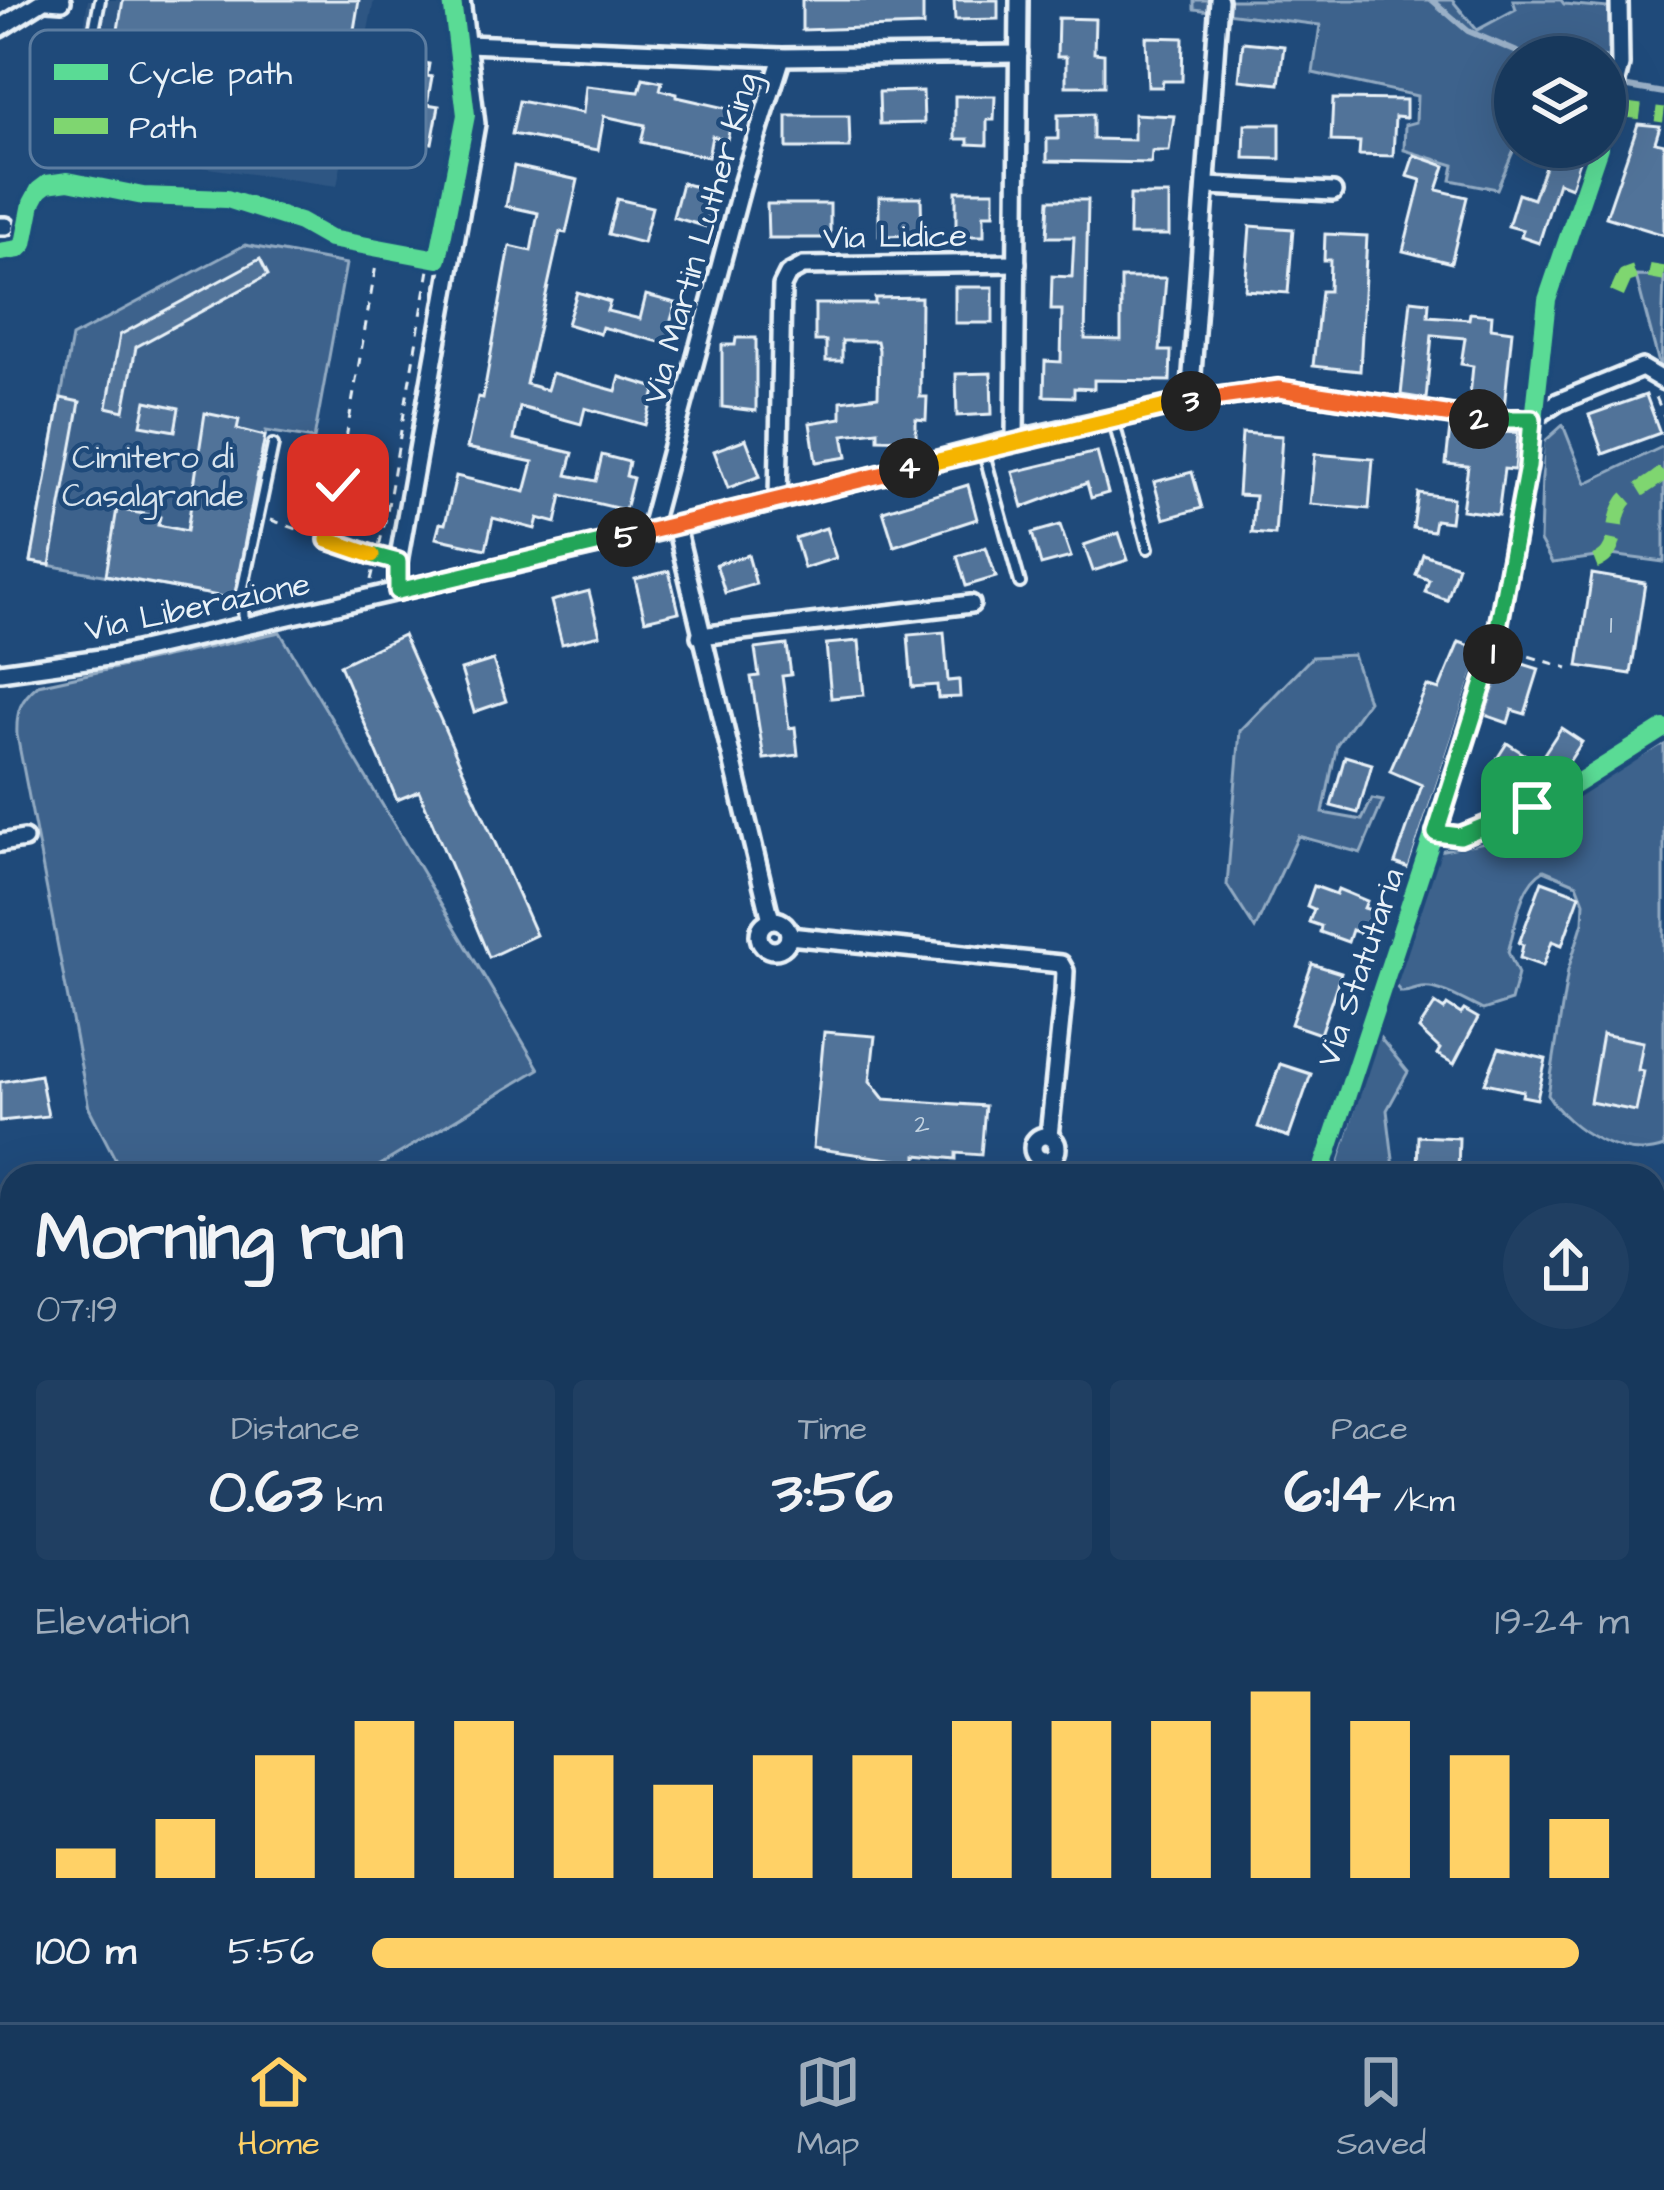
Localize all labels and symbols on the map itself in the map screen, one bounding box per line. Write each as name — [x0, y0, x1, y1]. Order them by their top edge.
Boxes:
legend — [30, 30, 426, 168]
text: Cycle path — [129, 51, 293, 98]
street label: Via Martin Luther King — [632, 67, 772, 410]
text: Path — [129, 105, 197, 151]
street label: Via Lidice — [823, 213, 968, 261]
pin: 3 — [1161, 371, 1221, 431]
pin: 2 — [1449, 389, 1509, 449]
pin — [287, 434, 389, 536]
park label: Cimitero di Casalgrande — [62, 435, 244, 521]
pin: 4 — [879, 438, 939, 498]
pin: 5 — [596, 507, 656, 567]
street label: Via Liberazione — [81, 561, 314, 653]
house number: 1 — [1609, 606, 1613, 644]
pin: 1 — [1463, 624, 1523, 684]
pin — [1481, 756, 1583, 858]
street label: Via Statutaria — [1305, 862, 1416, 1073]
house number: 2 — [914, 1105, 930, 1143]

